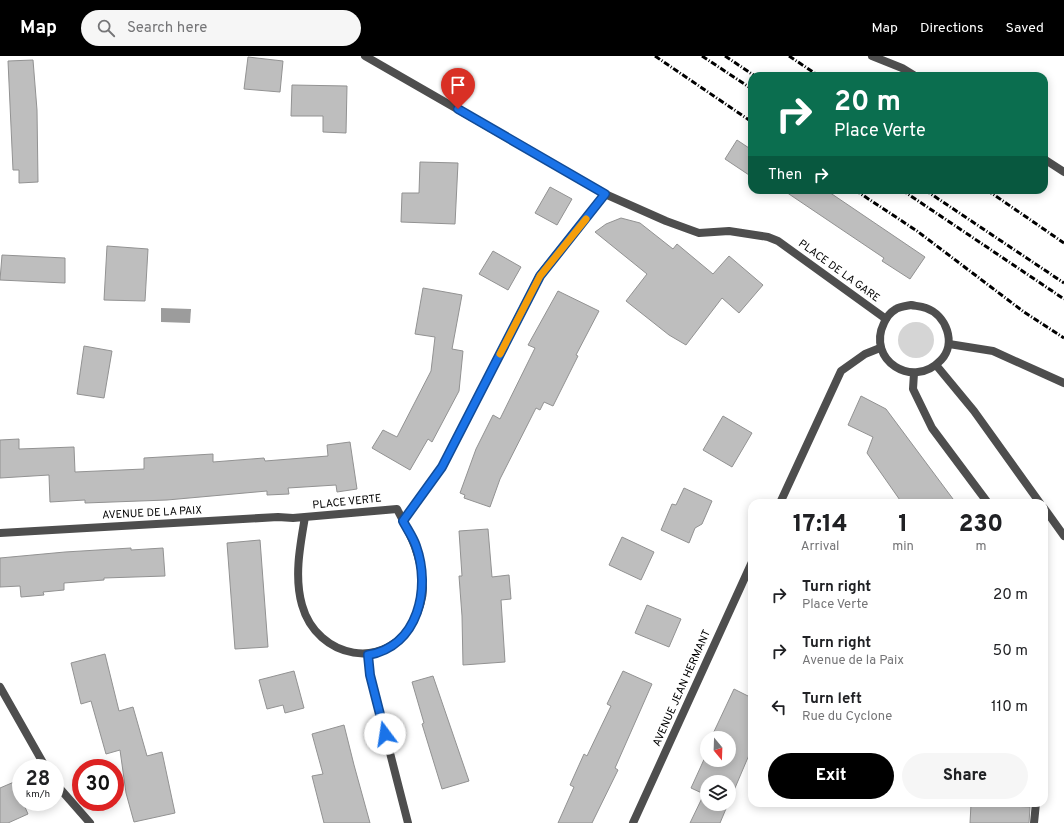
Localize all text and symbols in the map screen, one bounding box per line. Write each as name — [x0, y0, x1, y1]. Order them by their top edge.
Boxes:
search box — [81, 10, 361, 46]
text: Map — [20, 16, 57, 40]
icon: search — [95, 17, 117, 39]
text: Search here — [127, 19, 207, 38]
text: Map — [872, 20, 898, 37]
text: Directions — [920, 20, 984, 37]
text: Saved — [1006, 20, 1044, 37]
pin — [441, 68, 475, 109]
icon: arrive — [447, 74, 469, 96]
text: 20 m — [834, 85, 901, 121]
icon: right — [768, 88, 820, 140]
text: Place Verte — [834, 120, 926, 143]
icon: right — [810, 164, 832, 186]
text: Then — [768, 166, 802, 185]
street label: PLACE DE LA GARE — [795, 237, 883, 305]
street label: PLACE VERTE — [312, 491, 382, 513]
street label: AVENUE DE LA PAIX — [102, 503, 203, 523]
text: 17:14 — [793, 510, 848, 540]
text: 1 — [898, 510, 908, 540]
text: 230 — [959, 510, 1003, 540]
text: Arrival — [801, 539, 840, 555]
text: min — [892, 539, 914, 555]
text: m — [975, 539, 986, 555]
text: Turn right — [802, 578, 871, 597]
icon: right — [768, 584, 790, 606]
text: 20 m — [993, 586, 1028, 605]
text: Place Verte — [802, 597, 868, 613]
street label: AVENUE JEAN HERMANT — [650, 627, 714, 749]
text: Turn right — [802, 634, 871, 653]
icon: right — [768, 640, 790, 662]
text: 50 m — [993, 642, 1028, 661]
text: Avenue de la Paix — [802, 653, 904, 669]
text: Turn left — [802, 690, 862, 709]
icon: left — [768, 696, 790, 718]
text: 110 m — [991, 698, 1028, 717]
text: Rue du Cyclone — [802, 709, 892, 725]
position arrow — [364, 713, 406, 755]
north arrow — [700, 731, 736, 767]
map controls — [700, 731, 736, 811]
button: Exit — [768, 753, 894, 799]
button: Share — [902, 753, 1028, 799]
speed limit sign: 30 — [72, 759, 124, 811]
text: 28 — [26, 767, 50, 793]
button: layers — [700, 775, 736, 811]
text: km/h — [26, 788, 50, 801]

